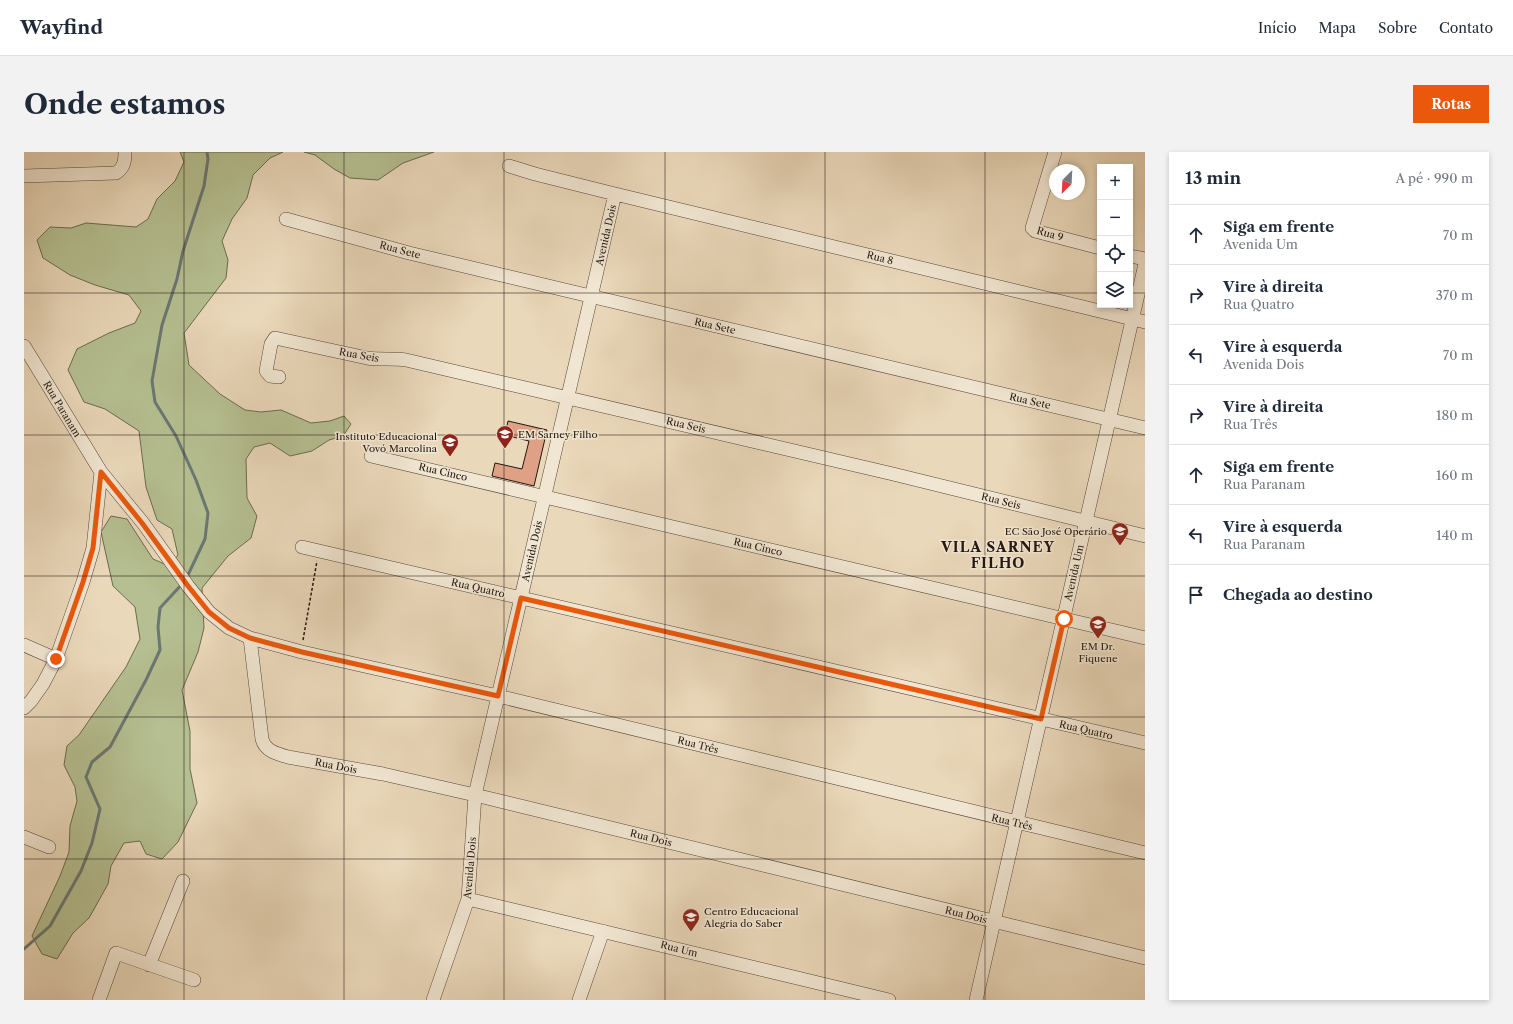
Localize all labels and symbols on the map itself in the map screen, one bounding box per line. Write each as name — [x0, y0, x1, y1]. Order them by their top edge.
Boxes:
north arrow — [1049, 164, 1085, 200]
street label: Avenida Dois — [592, 203, 619, 268]
street label: Rua 9 — [1035, 224, 1065, 244]
street label: Rua Sete — [378, 238, 422, 262]
street label: Rua 8 — [865, 248, 895, 268]
street label: Rua Sete — [693, 315, 737, 337]
street label: Rua Seis — [338, 345, 380, 365]
street label: Rua Paranam — [40, 379, 84, 440]
street label: Rua Sete — [1008, 390, 1052, 412]
street label: Rua Seis — [665, 414, 707, 436]
school or university icon: EM Sarney Filho — [495, 424, 515, 449]
place label: EM Sarney Filho — [518, 428, 598, 441]
place label: Instituto Educacional Vovó Marcolina — [335, 430, 438, 455]
school or university icon: Instituto Educacional Vovó Marcolina — [440, 432, 460, 457]
street label: Rua Cinco — [417, 460, 469, 484]
street label: Rua Seis — [980, 490, 1022, 512]
street label: Avenida Dois — [518, 519, 545, 584]
school or university icon: EC São José Operário — [1110, 521, 1130, 546]
place label: EC São José Operário — [1005, 525, 1107, 538]
street label: Rua Cinco — [732, 535, 784, 559]
district label: VILA SARNEY FILHO — [940, 538, 1055, 572]
street label: Avenida Um — [1061, 543, 1087, 603]
street label: Rua Quatro — [450, 576, 506, 600]
route start — [1055, 610, 1073, 628]
school or university icon: EM Dr. Fiquene — [1088, 614, 1108, 639]
place label: EM Dr. Fiquene — [1078, 640, 1118, 665]
route end — [47, 650, 65, 668]
street label: Rua Quatro — [1058, 718, 1114, 742]
street label: Rua Três — [676, 734, 720, 756]
street label: Rua Dois — [314, 756, 358, 776]
street label: Rua Três — [990, 811, 1034, 833]
street label: Rua Dois — [629, 826, 673, 850]
street label: Avenida Dois — [461, 836, 479, 901]
street label: Rua Dois — [944, 903, 988, 927]
place label: Centro Educacional Alegria do Saber — [703, 905, 799, 930]
school or university icon: Centro Educacional Alegria do Saber — [681, 907, 701, 932]
street label: Rua Um — [659, 938, 700, 960]

